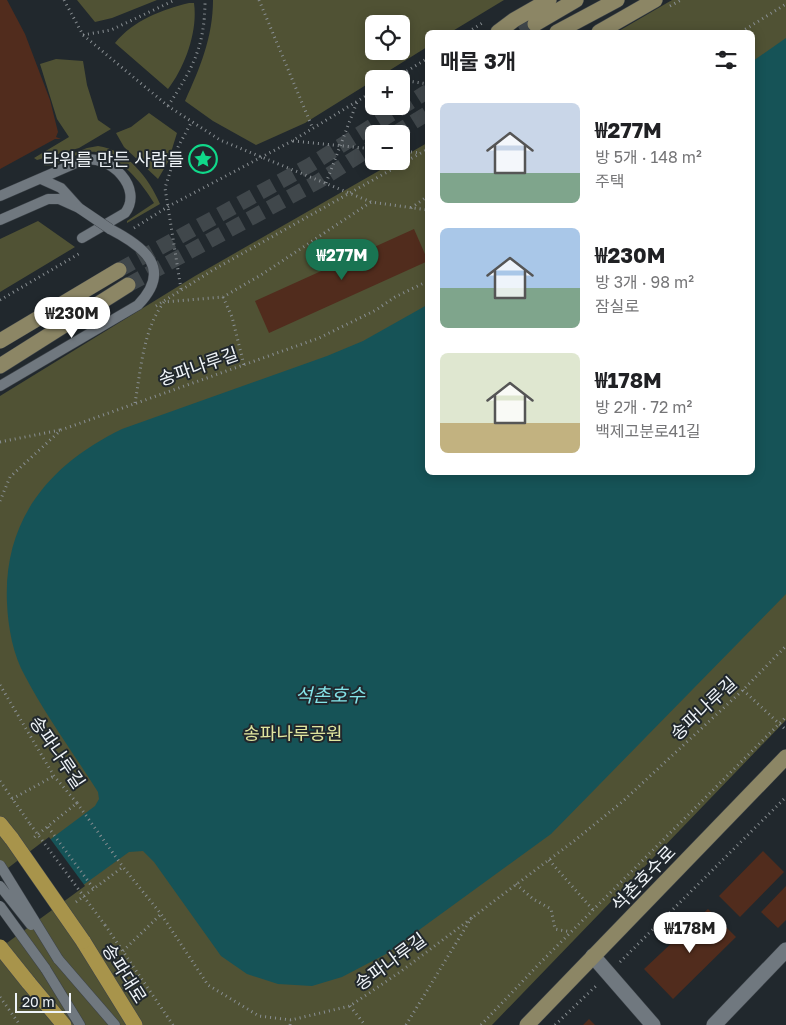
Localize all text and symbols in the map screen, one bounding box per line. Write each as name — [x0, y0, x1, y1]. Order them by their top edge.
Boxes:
map controls — [365, 15, 410, 170]
button: locate — [365, 15, 410, 60]
icon: filters — [712, 46, 740, 74]
text: 매물 3개 — [440, 48, 516, 74]
button: + — [365, 70, 410, 115]
text: ₩277M — [595, 117, 662, 143]
icon: home — [480, 123, 540, 183]
button: − — [365, 125, 410, 170]
place icon: 타워를 만든 사람들 — [188, 144, 218, 174]
text: 방 5개 · 148 m² — [595, 147, 702, 167]
place label: 타워를 만든 사람들 — [43, 148, 184, 170]
text: 주택 — [595, 171, 624, 191]
pin: ₩277M — [307, 238, 377, 281]
text: ₩230M — [595, 242, 665, 268]
text: ₩277M — [317, 245, 367, 265]
icon: home — [480, 248, 540, 308]
text: 방 3개 · 98 m² — [595, 272, 694, 292]
pin: ₩230M — [37, 296, 107, 339]
text: 잠실로 — [595, 296, 639, 316]
text: ₩230M — [45, 303, 99, 323]
street label: 송파나루길 — [155, 342, 241, 390]
text: ₩178M — [595, 367, 662, 393]
icon: home — [480, 373, 540, 433]
text: 방 2개 · 72 m² — [595, 397, 692, 417]
text: 백제고분로41길 — [595, 421, 701, 441]
street label: 송파나루길 — [665, 672, 741, 744]
water label: 석촌호수 — [295, 683, 365, 706]
street label: 송파나루길 — [26, 712, 90, 792]
park label: 송파나루공원 — [243, 722, 343, 744]
street label: 석촌호수로 — [606, 841, 680, 915]
pin: ₩178M — [655, 912, 725, 954]
text: ₩178M — [665, 918, 715, 938]
street label: 송파나루길 — [350, 928, 430, 994]
street label: 송파대로 — [98, 939, 152, 1007]
scale bar — [15, 990, 71, 1013]
text: 20 m — [22, 993, 55, 1010]

